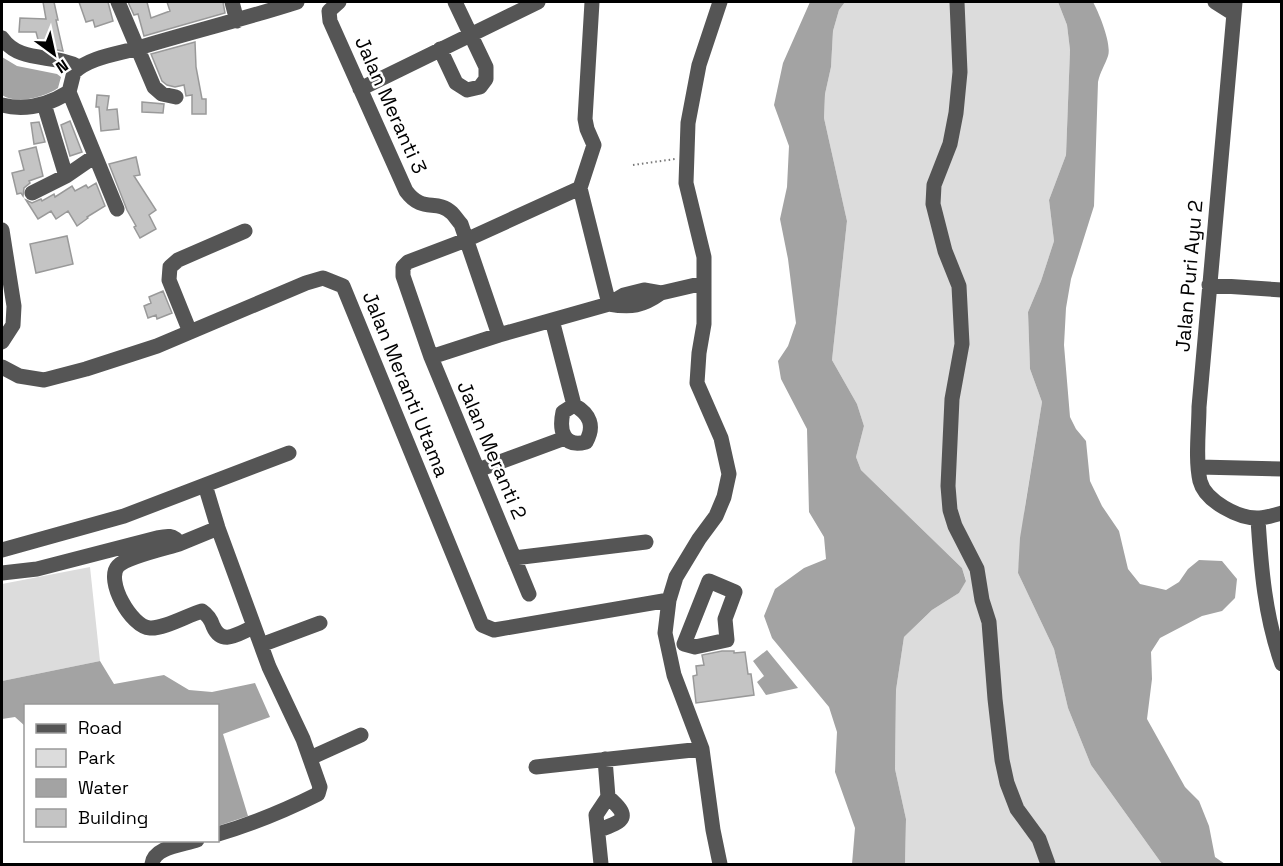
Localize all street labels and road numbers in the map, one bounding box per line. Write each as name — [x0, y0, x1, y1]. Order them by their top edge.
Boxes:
street label: Jalan Meranti 3 — [349, 32, 433, 178]
street label: Jalan Puri Ayu 2 — [1169, 199, 1209, 353]
street label: Jalan Meranti Utama — [357, 287, 455, 481]
street label: Jalan Meranti 2 — [451, 377, 533, 523]

